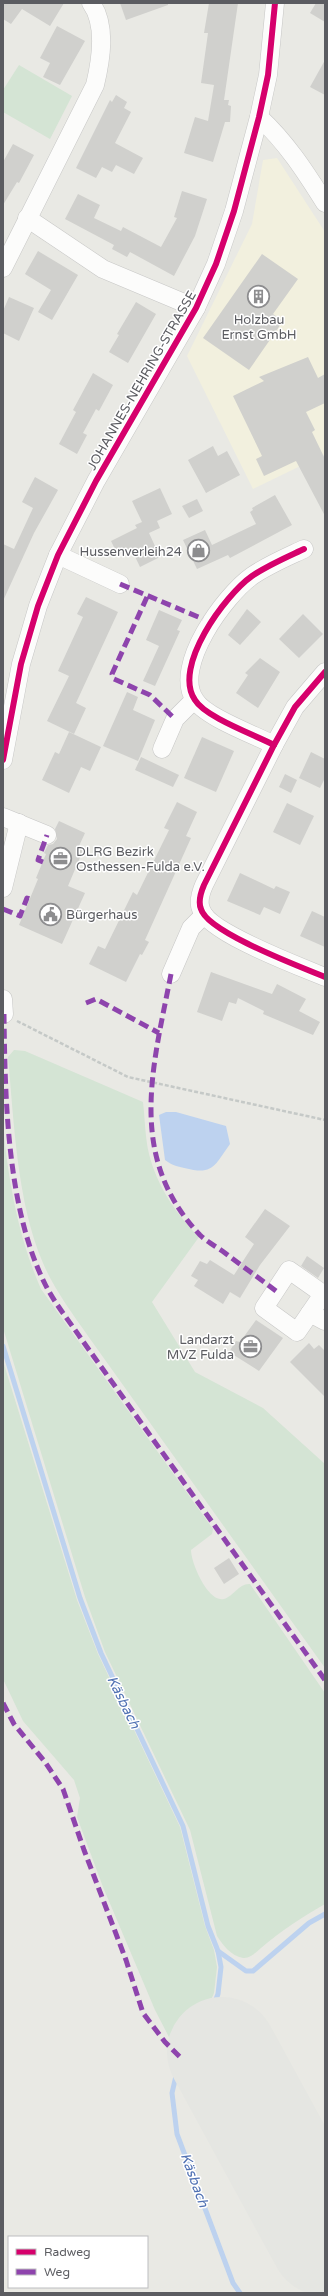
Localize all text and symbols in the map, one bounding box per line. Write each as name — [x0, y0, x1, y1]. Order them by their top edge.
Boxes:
building icon: Holzbau Ernst GmbH — [246, 284, 272, 310]
street label: JOHANNES-NEHRING-STRASSE — [84, 288, 200, 473]
place label: Holzbau Ernst GmbH — [221, 312, 297, 343]
shop icon: Hussenverleih24 — [185, 538, 211, 564]
place label: Hussenverleih24 — [80, 544, 182, 560]
place label: DLRG Bezirk Osthessen-Fulda e.V. — [76, 844, 205, 875]
office icon: DLRG Bezirk Osthessen-Fulda e.V. — [47, 845, 73, 871]
public building icon: Bürgerhaus — [37, 901, 63, 927]
place label: Bürgerhaus — [66, 907, 138, 923]
place label: Landarzt MVZ Fulda — [167, 1332, 234, 1363]
office icon: Landarzt MVZ Fulda — [237, 1333, 263, 1359]
water label: Käsbach — [103, 1673, 144, 1732]
water label: Käsbach — [177, 2151, 212, 2210]
legend — [8, 2236, 148, 2288]
text: Radweg — [44, 2245, 91, 2259]
text: Weg — [44, 2265, 70, 2279]

